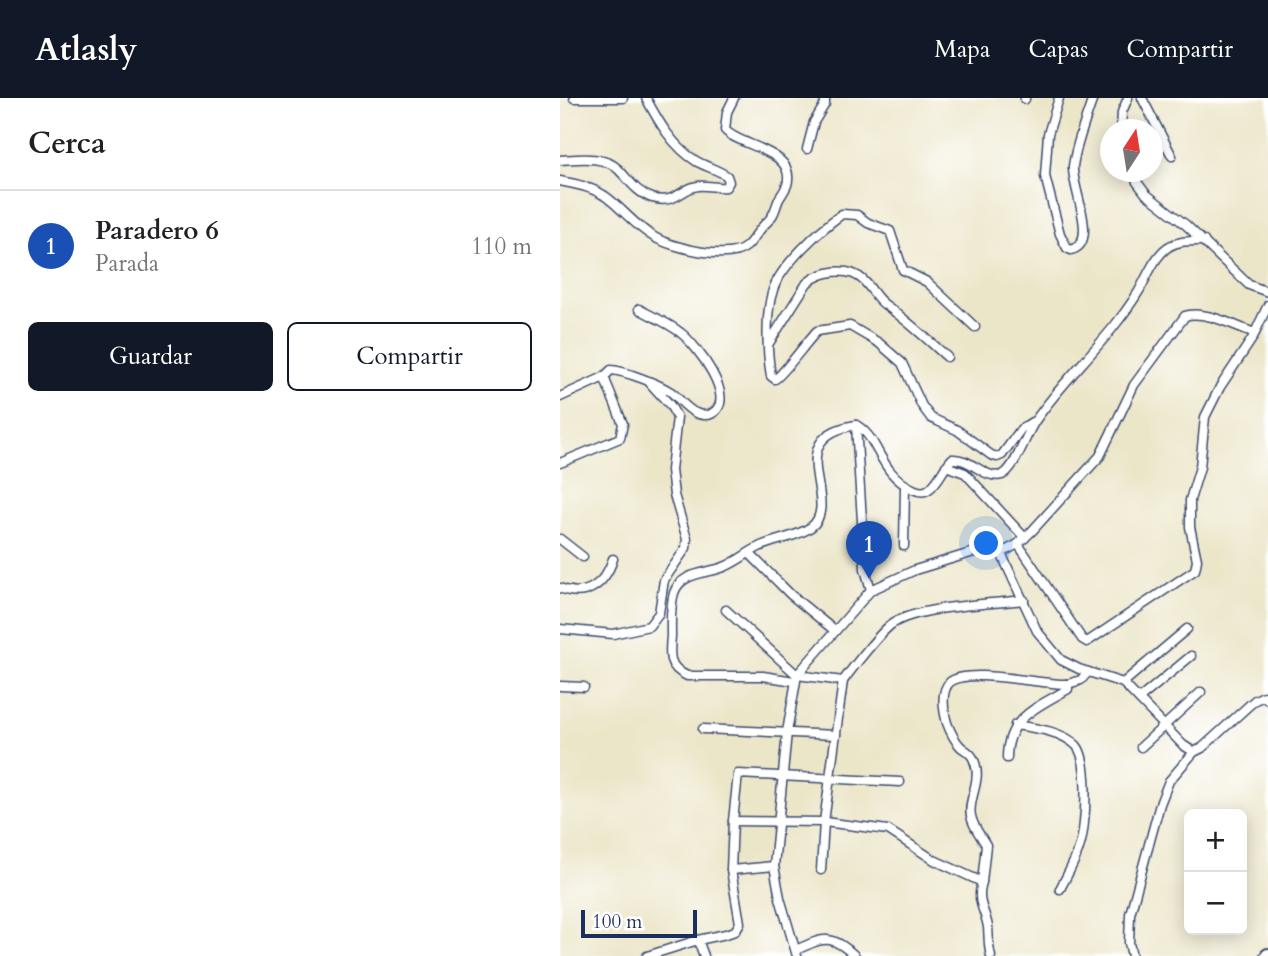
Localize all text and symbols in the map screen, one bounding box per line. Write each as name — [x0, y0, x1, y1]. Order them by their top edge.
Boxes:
text: Atlasly — [35, 27, 137, 72]
text: Mapa — [934, 33, 990, 66]
text: Capas — [1028, 33, 1088, 66]
text: Compartir — [1126, 33, 1233, 66]
north arrow — [1100, 119, 1163, 182]
text: Cerca — [28, 123, 106, 164]
text: Paradero 6 — [95, 213, 219, 248]
text: 1 — [45, 231, 57, 262]
text: 110 m — [471, 231, 532, 262]
text: Parada — [95, 248, 159, 279]
button: Guardar — [28, 322, 273, 391]
button: Compartir — [287, 322, 532, 391]
pin: 1 — [846, 521, 892, 579]
your location — [969, 526, 1003, 560]
map controls — [1184, 809, 1247, 935]
button: + — [1184, 809, 1247, 872]
button: − — [1184, 872, 1247, 935]
scale bar — [581, 907, 696, 939]
text: 100 m — [592, 909, 642, 935]

